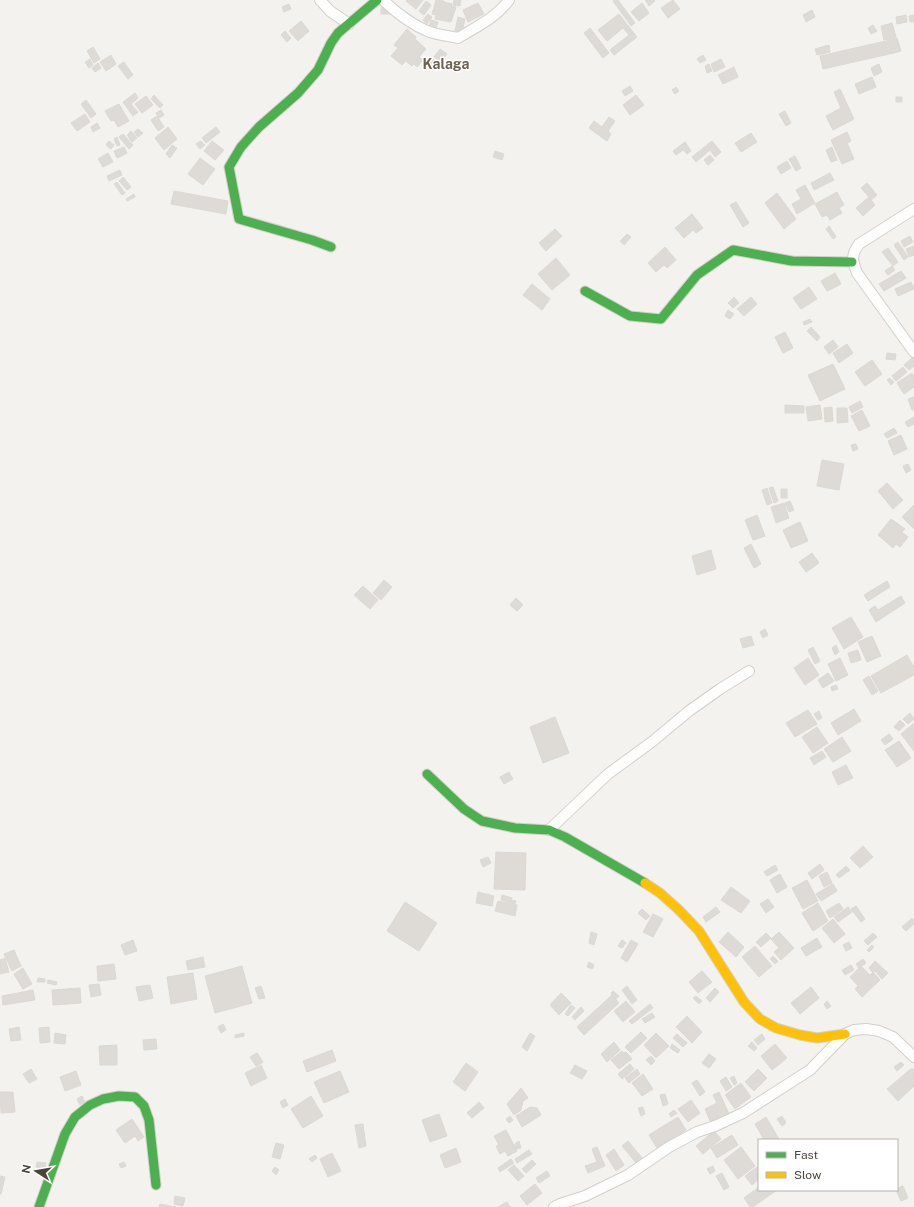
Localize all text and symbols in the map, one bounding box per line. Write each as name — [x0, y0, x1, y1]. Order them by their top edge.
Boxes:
district label: Kalaga — [423, 56, 469, 72]
legend — [758, 1139, 898, 1191]
text: Fast — [794, 1148, 819, 1162]
north arrow — [16, 1151, 56, 1191]
text: N — [19, 1163, 33, 1174]
text: Slow — [794, 1168, 822, 1182]

